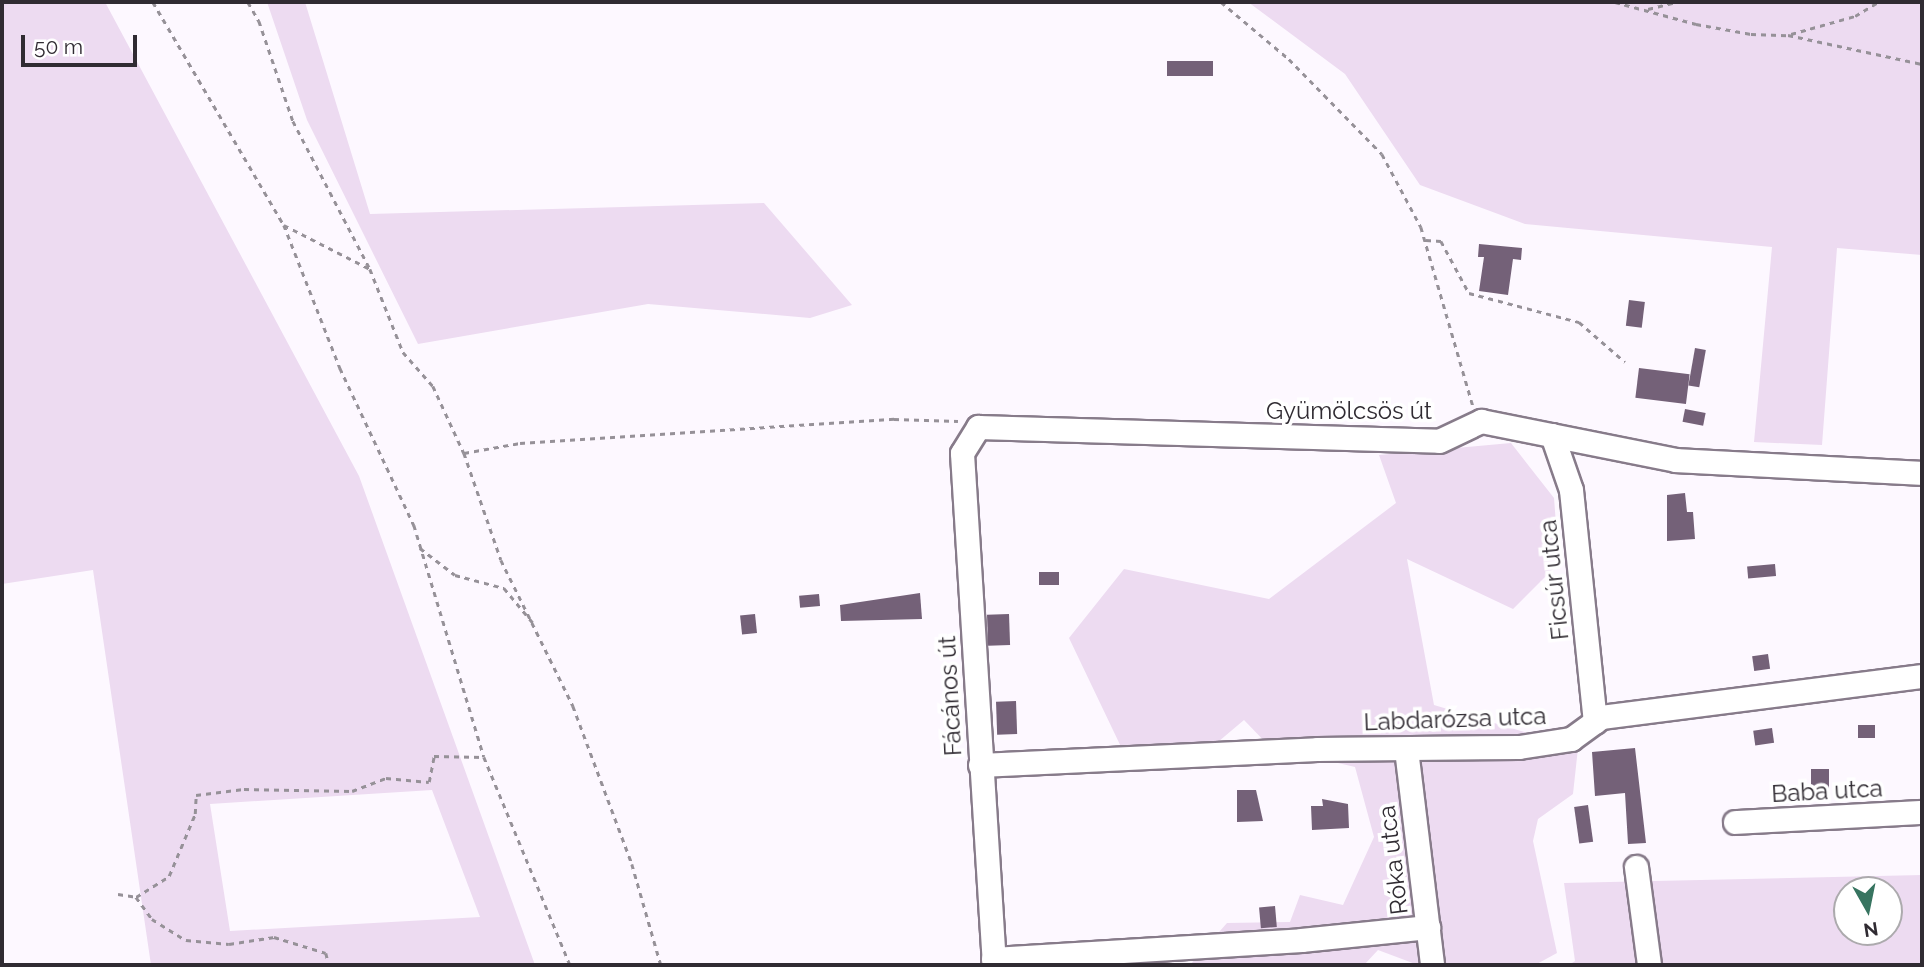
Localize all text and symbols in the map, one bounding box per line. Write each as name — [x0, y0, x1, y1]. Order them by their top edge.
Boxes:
scale bar — [24, 21, 140, 65]
text: 50 m — [34, 34, 83, 59]
street label: Gyümölcsös út — [1266, 397, 1432, 425]
street label: Ficsúr utca — [1533, 518, 1575, 642]
street label: Fácános út — [932, 635, 968, 757]
street label: Labdarózsa utca — [1363, 701, 1547, 737]
street label: Baba utca — [1771, 774, 1883, 808]
street label: Róka utca — [1372, 804, 1414, 916]
north arrow — [1833, 876, 1903, 946]
text: N — [1862, 918, 1880, 942]

